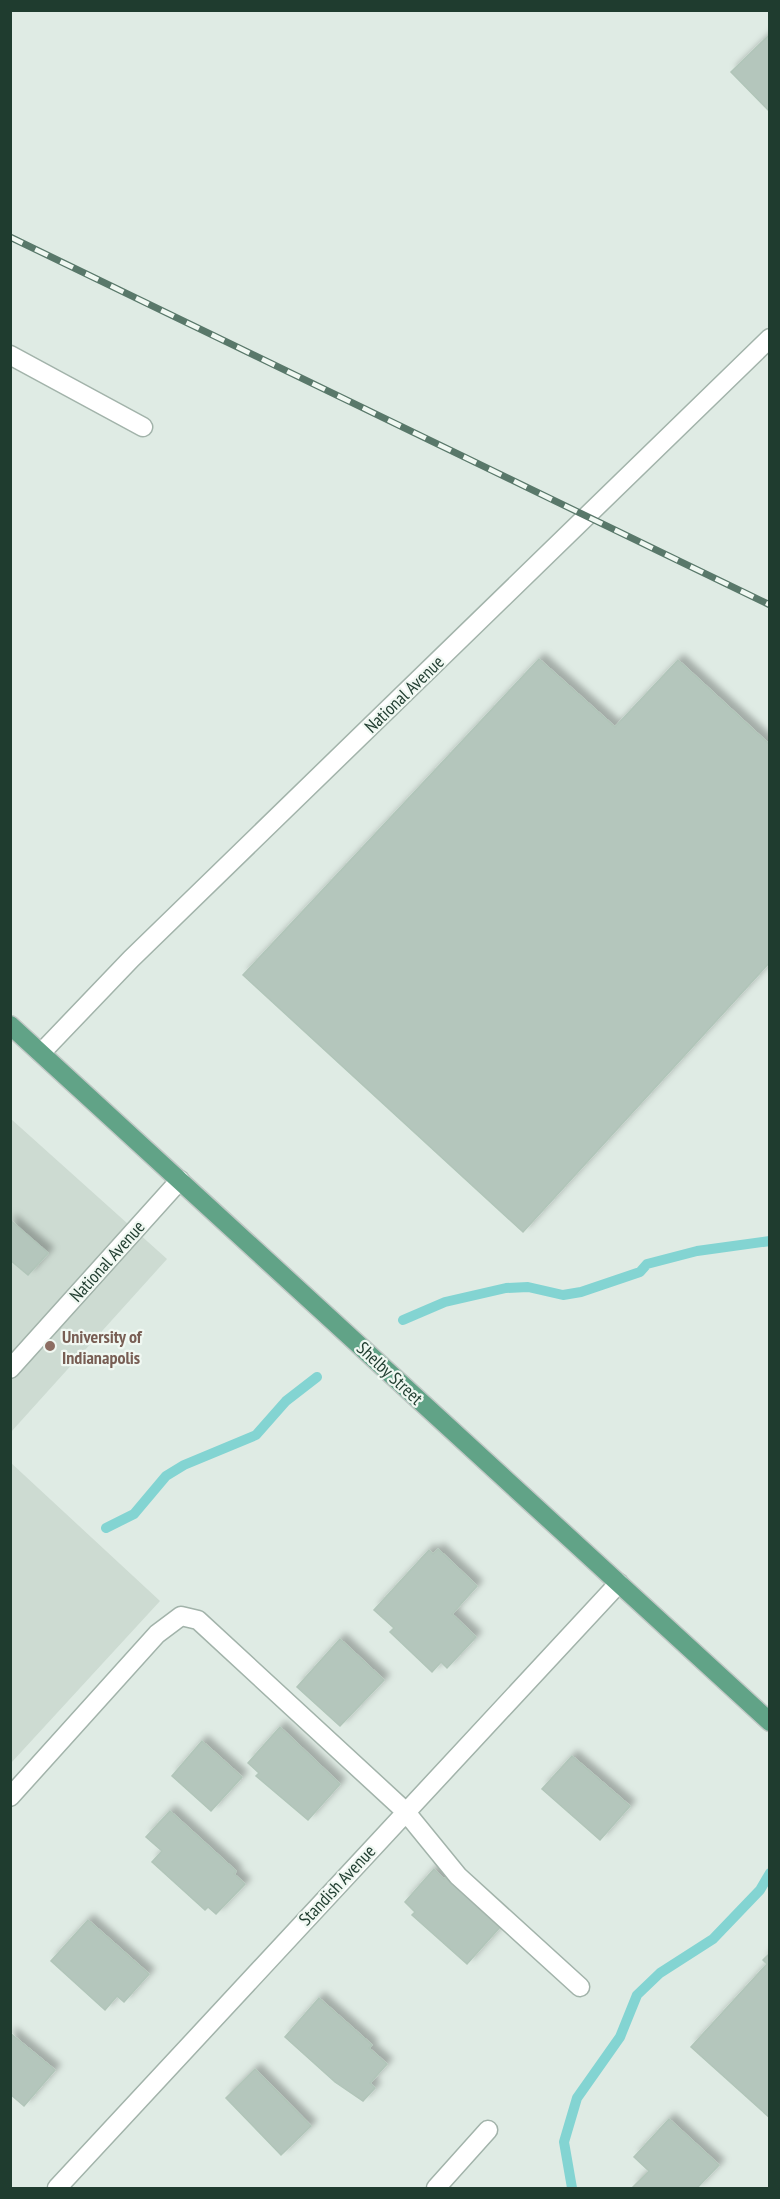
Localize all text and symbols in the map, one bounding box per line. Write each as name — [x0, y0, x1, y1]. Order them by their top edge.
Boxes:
street label: National Avenue — [359, 650, 449, 738]
street label: National Avenue — [64, 1216, 150, 1306]
place label: University of Indianapolis — [62, 1325, 143, 1369]
street label: Shelby Street — [352, 1337, 428, 1409]
marker: University of Indianapolis — [43, 1339, 57, 1353]
street label: Standish Avenue — [294, 1840, 380, 1930]

